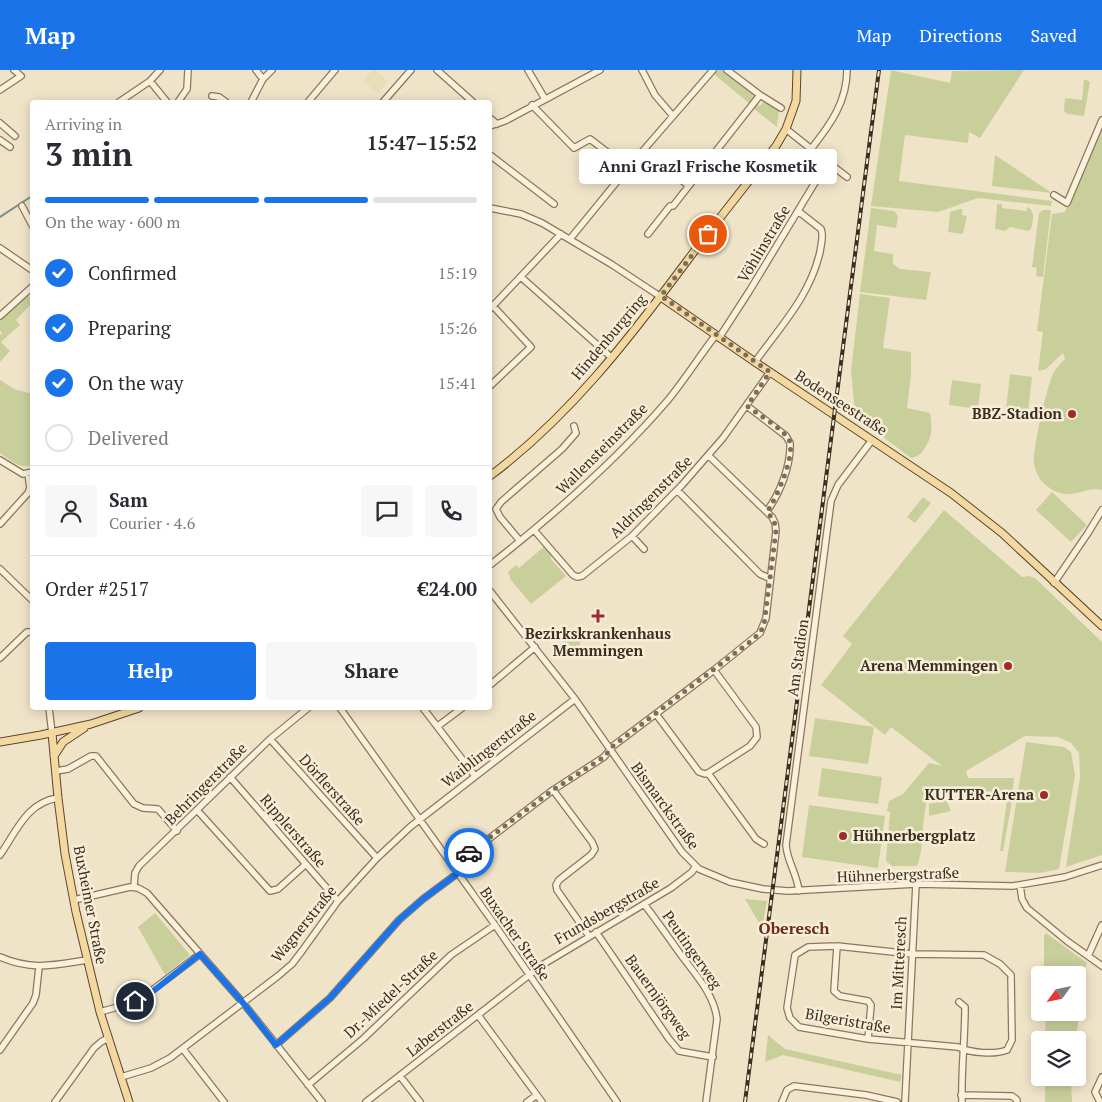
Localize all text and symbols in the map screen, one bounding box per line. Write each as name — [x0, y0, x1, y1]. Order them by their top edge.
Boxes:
text: Map — [25, 19, 75, 51]
text: Map — [856, 23, 891, 47]
text: Directions — [919, 23, 1002, 47]
text: Saved — [1030, 23, 1077, 47]
text: Arriving in — [45, 113, 122, 135]
text: 15:47–15:52 — [367, 130, 477, 155]
text: 3 min — [45, 133, 133, 175]
callout: Anni Grazl Frische Kosmetik — [579, 149, 837, 184]
text: Anni Grazl Frische Kosmetik — [599, 155, 817, 177]
street label: Vöhlinstraße — [732, 201, 794, 286]
text: On the way · 600 m — [45, 211, 180, 233]
pin — [687, 213, 729, 255]
icon: bag — [694, 220, 722, 248]
icon: check — [45, 259, 73, 287]
text: Confirmed — [88, 260, 177, 285]
text: 15:19 — [438, 262, 477, 284]
street label: Hindenburgring — [566, 288, 651, 384]
icon: check — [45, 314, 73, 342]
text: Preparing — [88, 315, 171, 340]
text: 15:26 — [438, 317, 477, 339]
street label: Bodenseestraße — [791, 365, 892, 440]
icon: check — [45, 369, 73, 397]
text: On the way — [88, 370, 183, 395]
text: 15:41 — [438, 372, 477, 394]
street label: Wallensteinstraße — [551, 398, 651, 498]
place label: BBZ-Stadion — [972, 403, 1062, 423]
marker: BBZ-Stadion — [1066, 408, 1078, 420]
text: Delivered — [88, 425, 169, 450]
street label: Aldringenstraße — [605, 451, 696, 542]
button: person — [45, 485, 97, 537]
button: chat — [361, 485, 413, 537]
button: phone — [425, 485, 477, 537]
text: Sam — [109, 487, 148, 512]
text: Courier · 4.6 — [109, 512, 195, 534]
text: Order #2517 — [45, 576, 149, 601]
text: €24.00 — [418, 576, 477, 601]
marker: Bezirkskrankenhaus Memmingen — [591, 609, 605, 623]
street label: Am Stadion — [782, 618, 812, 698]
place label: Bezirkskrankenhaus Memmingen — [525, 623, 671, 660]
button: Help — [45, 642, 256, 700]
button: Share — [266, 642, 477, 700]
place label: Arena Memmingen — [860, 655, 998, 675]
marker: Arena Memmingen — [1002, 660, 1014, 672]
street label: Waiblingerstraße — [437, 705, 540, 791]
street label: Behringerstraße — [160, 738, 251, 829]
street label: Dörflerstraße — [295, 749, 370, 829]
street label: Bismarckstraße — [627, 758, 704, 853]
place label: KUTTER-Arena — [924, 784, 1035, 804]
street label: Ripplerstraße — [256, 789, 331, 871]
marker: KUTTER-Arena — [1038, 789, 1050, 801]
place label: Hühnerbergplatz — [853, 825, 976, 845]
courier — [444, 828, 494, 878]
marker: Hühnerbergplatz — [837, 830, 849, 842]
icon: car — [455, 839, 483, 867]
street label: Buxheimer Straße — [70, 844, 112, 966]
street label: Hühnerbergstraße — [836, 862, 959, 886]
street label: Frundsbergstraße — [550, 872, 663, 948]
street label: Wagnerstraße — [266, 881, 340, 966]
street label: Buxacher Straße — [476, 883, 556, 984]
street label: Peutingerweg — [658, 906, 728, 993]
street label: Im Mitteresch — [886, 915, 910, 1010]
district label: Oberesch — [759, 917, 830, 939]
street label: Dr.-Miedel-Straße — [339, 945, 441, 1042]
street label: Bauernjörgweg — [621, 950, 697, 1044]
north arrow — [1031, 966, 1086, 1021]
map controls — [1031, 966, 1086, 1086]
pin — [114, 980, 156, 1022]
icon: home — [121, 987, 149, 1015]
street label: Laberstraße — [402, 996, 477, 1061]
street label: Bilgeristraße — [804, 1003, 892, 1037]
button: layers — [1031, 1031, 1086, 1086]

